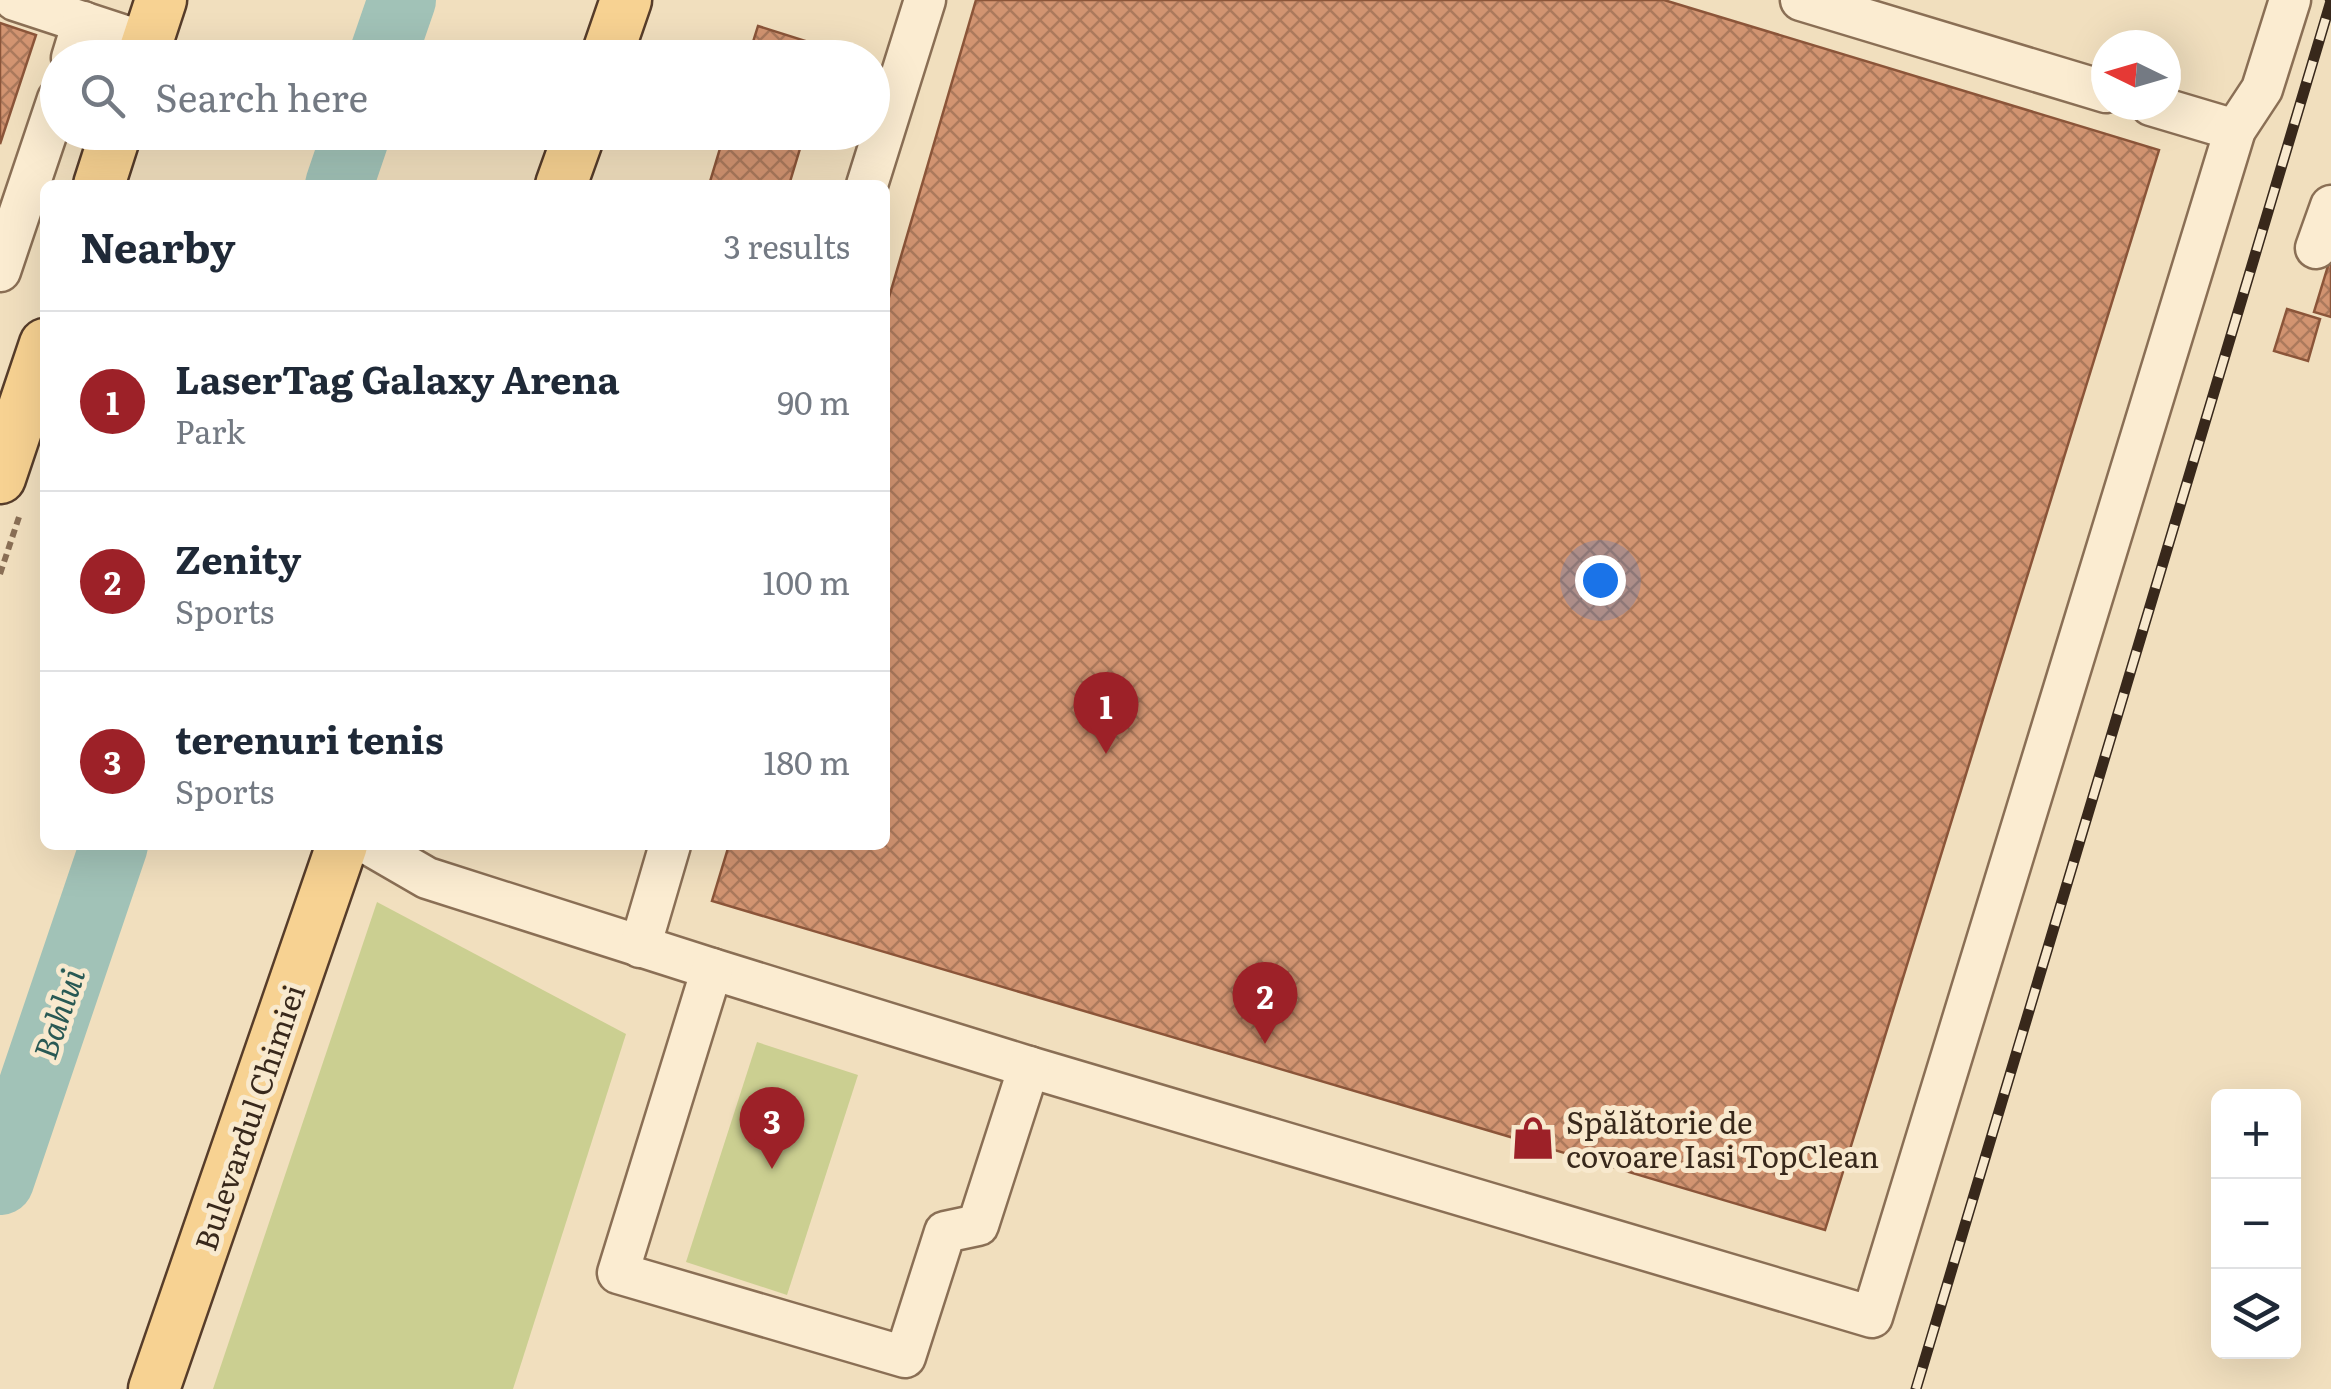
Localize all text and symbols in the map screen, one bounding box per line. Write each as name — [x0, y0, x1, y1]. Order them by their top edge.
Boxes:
north arrow — [2091, 30, 2181, 120]
search box — [40, 40, 890, 150]
text: Search here — [155, 67, 368, 124]
icon: search — [75, 68, 130, 123]
text: Nearby — [80, 214, 236, 276]
text: 3 results — [724, 221, 850, 269]
text: LaserTag Galaxy Arena — [175, 349, 620, 406]
text: 1 — [106, 377, 119, 425]
text: 90 m — [777, 377, 850, 425]
text: Park — [175, 406, 245, 454]
text: Zenity — [175, 529, 301, 586]
your location — [1575, 555, 1626, 606]
text: 2 — [104, 557, 121, 605]
text: 100 m — [763, 557, 850, 605]
text: Sports — [175, 586, 274, 634]
pin: 1 — [1074, 672, 1138, 754]
text: terenuri tenis — [175, 709, 444, 766]
text: 3 — [104, 737, 121, 785]
text: 180 m — [763, 737, 850, 785]
text: Sports — [175, 766, 274, 814]
water label: Bahlui — [19, 961, 95, 1065]
pin: 2 — [1232, 962, 1298, 1044]
street label: Bulevardul Chimiei — [182, 978, 314, 1256]
pin: 3 — [740, 1086, 804, 1169]
map controls — [2211, 1089, 2301, 1359]
button: + — [2211, 1089, 2301, 1179]
place label: Spălătorie de covoare Iasi TopClean — [1566, 1099, 1879, 1177]
shop icon: Spălătorie de covoare Iasi TopClean — [1509, 1114, 1557, 1162]
button: − — [2211, 1179, 2301, 1269]
button: layers — [2211, 1269, 2301, 1359]

